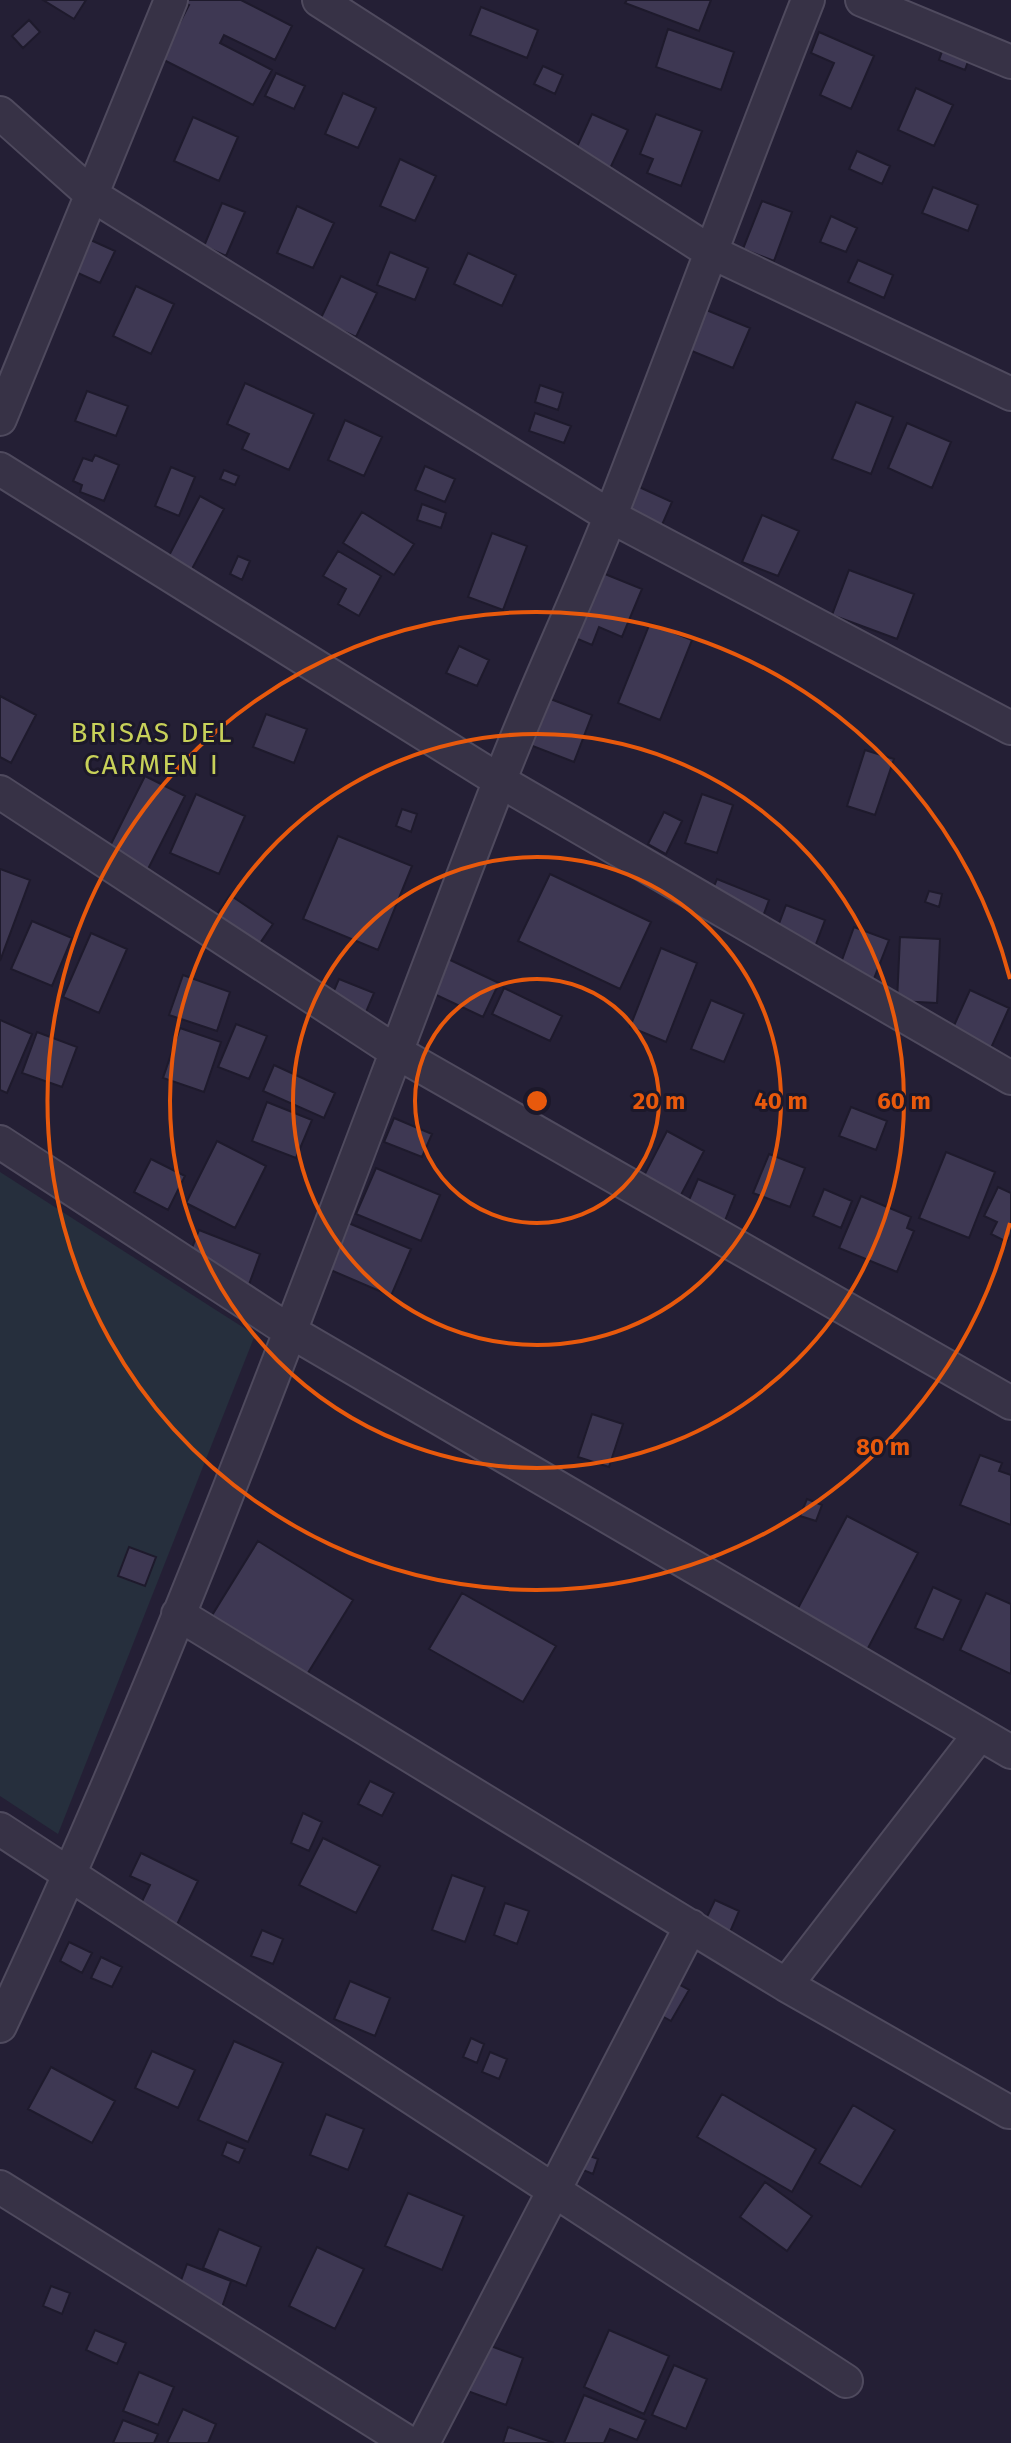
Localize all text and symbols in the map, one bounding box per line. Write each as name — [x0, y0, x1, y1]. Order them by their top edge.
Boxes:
district label: BRISAS DEL CARMEN I — [70, 716, 234, 781]
centre of rings — [523, 1087, 551, 1115]
text: 20 m — [633, 1087, 685, 1115]
text: 40 m — [754, 1087, 808, 1115]
text: 60 m — [877, 1087, 931, 1115]
text: 80 m — [856, 1433, 910, 1461]

